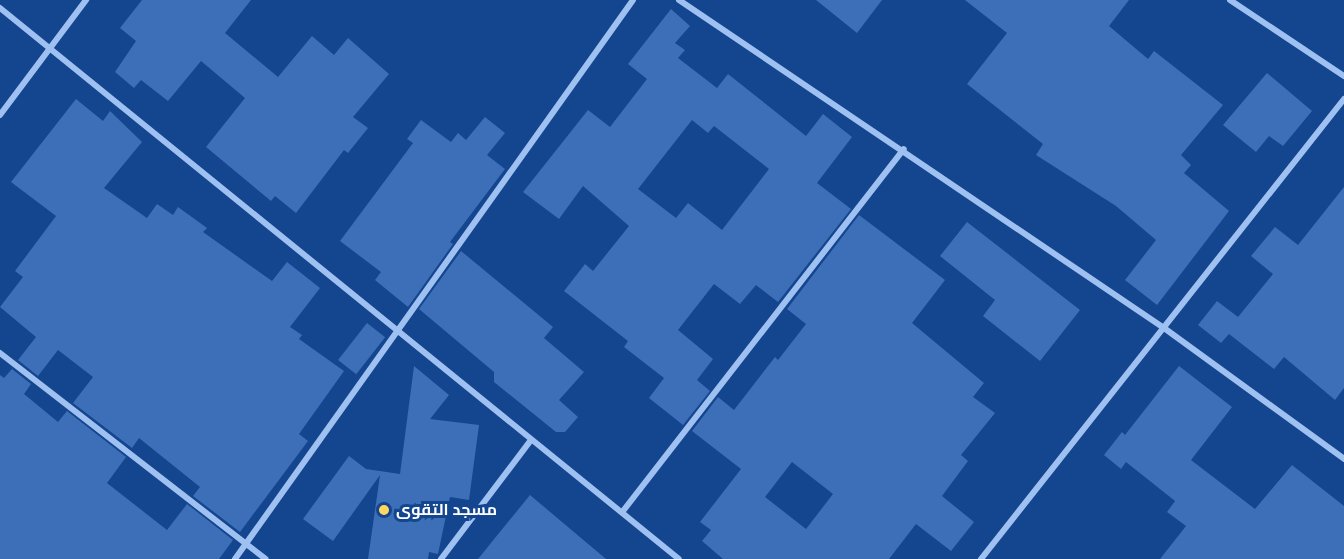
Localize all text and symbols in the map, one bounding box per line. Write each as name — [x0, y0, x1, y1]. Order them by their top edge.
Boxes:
place label: مسجد التقوى — [396, 500, 497, 520]
marker: مسجد التقوى — [377, 503, 391, 517]

